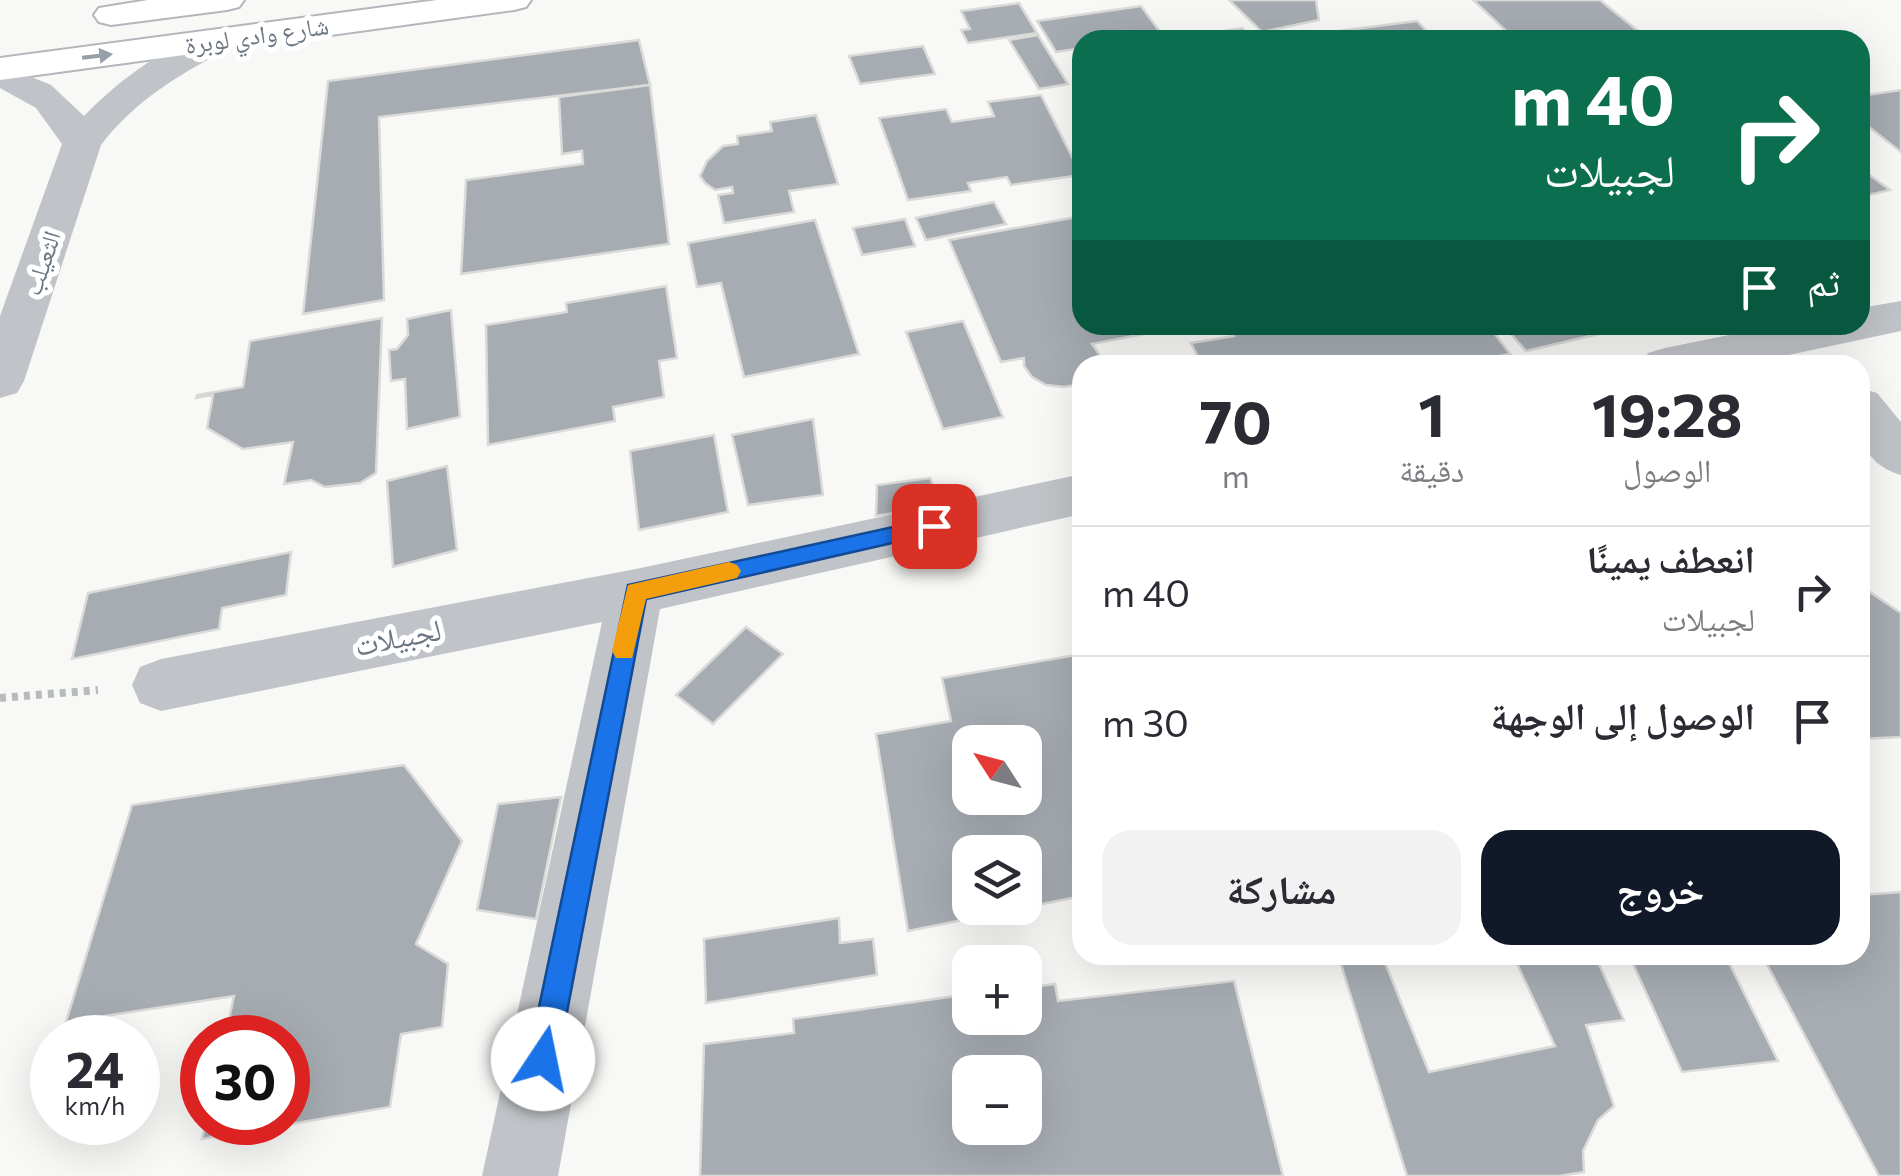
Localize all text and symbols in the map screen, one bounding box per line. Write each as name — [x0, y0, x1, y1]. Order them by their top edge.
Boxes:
street label: شارع وادي لوبرة — [183, 9, 331, 65]
one-way arrow — [81, 48, 113, 64]
text: 40 m — [1511, 54, 1675, 139]
icon: right — [1710, 70, 1840, 200]
text: لجبيلات — [1544, 141, 1675, 196]
street label: الثعيلب — [16, 227, 67, 299]
text: ثم — [1807, 257, 1840, 304]
icon: arrive — [1732, 260, 1787, 315]
text: 1 — [1418, 376, 1445, 449]
text: 19:28 — [1592, 376, 1743, 449]
text: 70 — [1199, 383, 1272, 456]
text: دقيقة — [1399, 449, 1464, 489]
text: الوصول — [1623, 449, 1711, 489]
text: m — [1222, 455, 1250, 495]
pin — [892, 484, 977, 569]
icon: arrive — [907, 499, 962, 554]
text: انعطف يمينًا — [1587, 534, 1755, 581]
icon: right — [1785, 564, 1840, 619]
text: 40 m — [1102, 568, 1190, 615]
text: لجبيلات — [1662, 598, 1755, 638]
street label: لجبيلات — [351, 609, 444, 663]
text: الوصول إلى الوجهة — [1491, 691, 1755, 738]
icon: arrive — [1785, 694, 1840, 749]
text: 30 m — [1102, 698, 1189, 745]
north arrow — [952, 725, 1042, 815]
map controls — [952, 725, 1042, 1145]
button: مشاركة — [1102, 830, 1461, 945]
button: خروج — [1481, 830, 1840, 945]
button: layers — [952, 835, 1042, 925]
button: + — [952, 945, 1042, 1035]
position arrow — [491, 1007, 595, 1111]
speed limit sign: 30 — [180, 1015, 310, 1145]
text: 24 — [66, 1037, 124, 1098]
button: − — [952, 1055, 1042, 1145]
text: km/h — [65, 1090, 125, 1120]

